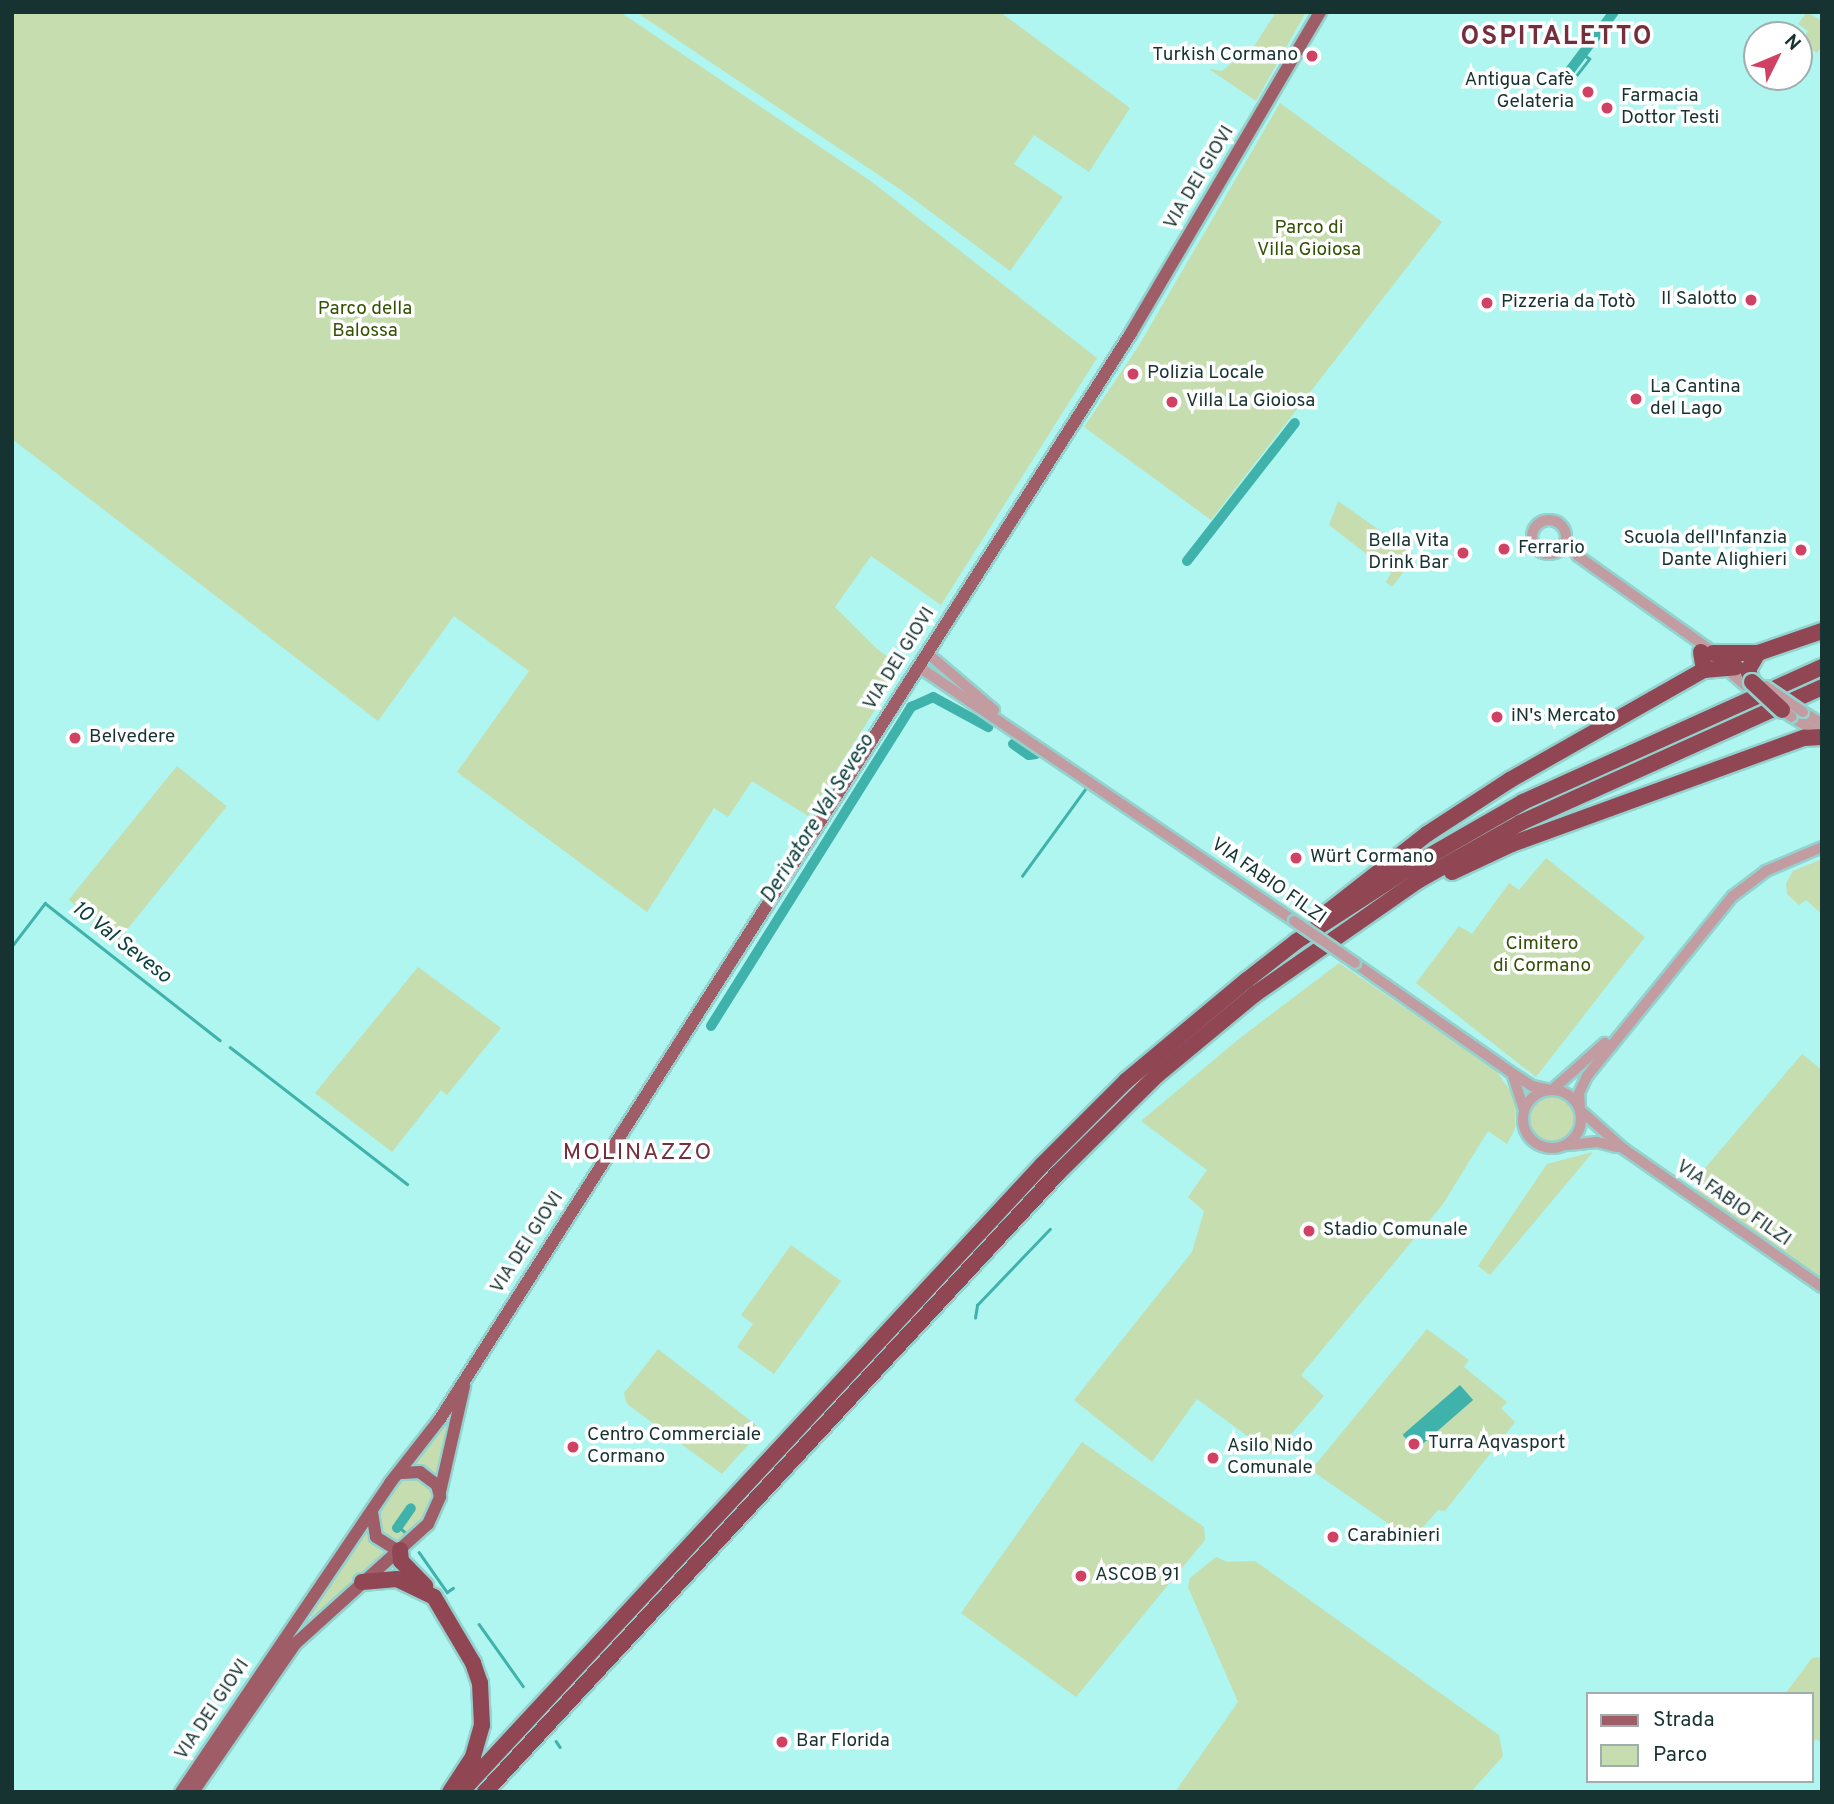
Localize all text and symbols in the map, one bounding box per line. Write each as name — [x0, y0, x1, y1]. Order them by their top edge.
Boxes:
north arrow — [1743, 21, 1813, 91]
district label: OSPITALETTO — [1462, 22, 1652, 54]
text: N — [1778, 30, 1805, 56]
place label: Turkish Cormano — [1152, 45, 1298, 67]
marker: Turkish Cormano — [1304, 48, 1320, 64]
place label: Antigua Cafè Gelateria — [1464, 70, 1574, 114]
marker: Antigua Cafè Gelateria — [1580, 84, 1596, 100]
place label: Farmacia Dottor Testi — [1621, 86, 1720, 130]
marker: Farmacia Dottor Testi — [1599, 100, 1615, 116]
street label: VIA DEI GIOVI — [1160, 122, 1240, 234]
park label: Parco di Villa Gioiosa — [1257, 218, 1361, 262]
place label: Il Salotto — [1661, 289, 1737, 311]
place label: Pizzeria da Totò — [1501, 292, 1636, 314]
marker: Il Salotto — [1743, 292, 1759, 308]
marker: Pizzeria da Totò — [1479, 295, 1495, 311]
park label: Parco della Balossa — [318, 299, 412, 343]
place label: Polizia Locale — [1147, 363, 1264, 385]
marker: Polizia Locale — [1125, 366, 1141, 382]
place label: La Cantina del Lago — [1650, 377, 1740, 421]
place label: Villa La Gioiosa — [1186, 391, 1315, 413]
marker: La Cantina del Lago — [1628, 391, 1644, 407]
marker: Villa La Gioiosa — [1164, 394, 1180, 410]
place label: Scuola dell'Infanzia Dante Alighieri — [1623, 528, 1787, 572]
place label: Bella Vita Drink Bar — [1368, 531, 1449, 575]
place label: Ferrario — [1518, 538, 1585, 560]
marker: Ferrario — [1496, 541, 1512, 557]
marker: Scuola dell'Infanzia Dante Alighieri — [1793, 542, 1809, 558]
marker: Bella Vita Drink Bar — [1455, 545, 1471, 561]
street label: VIA DEI GIOVI — [859, 603, 941, 715]
place label: iN's Mercato — [1511, 706, 1616, 728]
marker: iN's Mercato — [1489, 709, 1505, 725]
place label: Belvedere — [89, 727, 175, 749]
marker: Belvedere — [67, 730, 83, 746]
water label: Derivatore Val Seveso — [756, 730, 880, 908]
street label: VIA FABIO FILZI — [1206, 834, 1330, 930]
place label: Würt Cormano — [1310, 847, 1434, 869]
marker: Würt Cormano — [1288, 850, 1304, 866]
water label: 10 Val Seveso — [66, 896, 176, 990]
park label: Cimitero di Cormano — [1493, 934, 1591, 978]
district label: MOLINAZZO — [564, 1140, 712, 1168]
street label: VIA FABIO FILZI — [1671, 1156, 1795, 1252]
street label: VIA DEI GIOVI — [486, 1187, 570, 1299]
place label: Stadio Comunale — [1323, 1220, 1468, 1242]
marker: Stadio Comunale — [1301, 1223, 1317, 1239]
place label: Centro Commerciale Cormano — [587, 1425, 761, 1469]
place label: Turra Aqvasport — [1428, 1433, 1566, 1455]
place label: Asilo Nido Comunale — [1227, 1436, 1313, 1480]
marker: Turra Aqvasport — [1406, 1436, 1422, 1452]
marker: Centro Commerciale Cormano — [565, 1439, 581, 1455]
marker: Asilo Nido Comunale — [1205, 1450, 1221, 1466]
place label: Carabinieri — [1347, 1526, 1440, 1548]
marker: Carabinieri — [1325, 1529, 1341, 1545]
place label: ASCOB 91 — [1095, 1565, 1180, 1587]
marker: ASCOB 91 — [1073, 1568, 1089, 1584]
street label: VIA DEI GIOVI — [171, 1655, 255, 1765]
legend — [1586, 1692, 1813, 1783]
text: Strada — [1653, 1707, 1714, 1734]
place label: Bar Florida — [796, 1731, 890, 1753]
marker: Bar Florida — [774, 1734, 790, 1750]
text: Parco — [1653, 1742, 1707, 1769]

